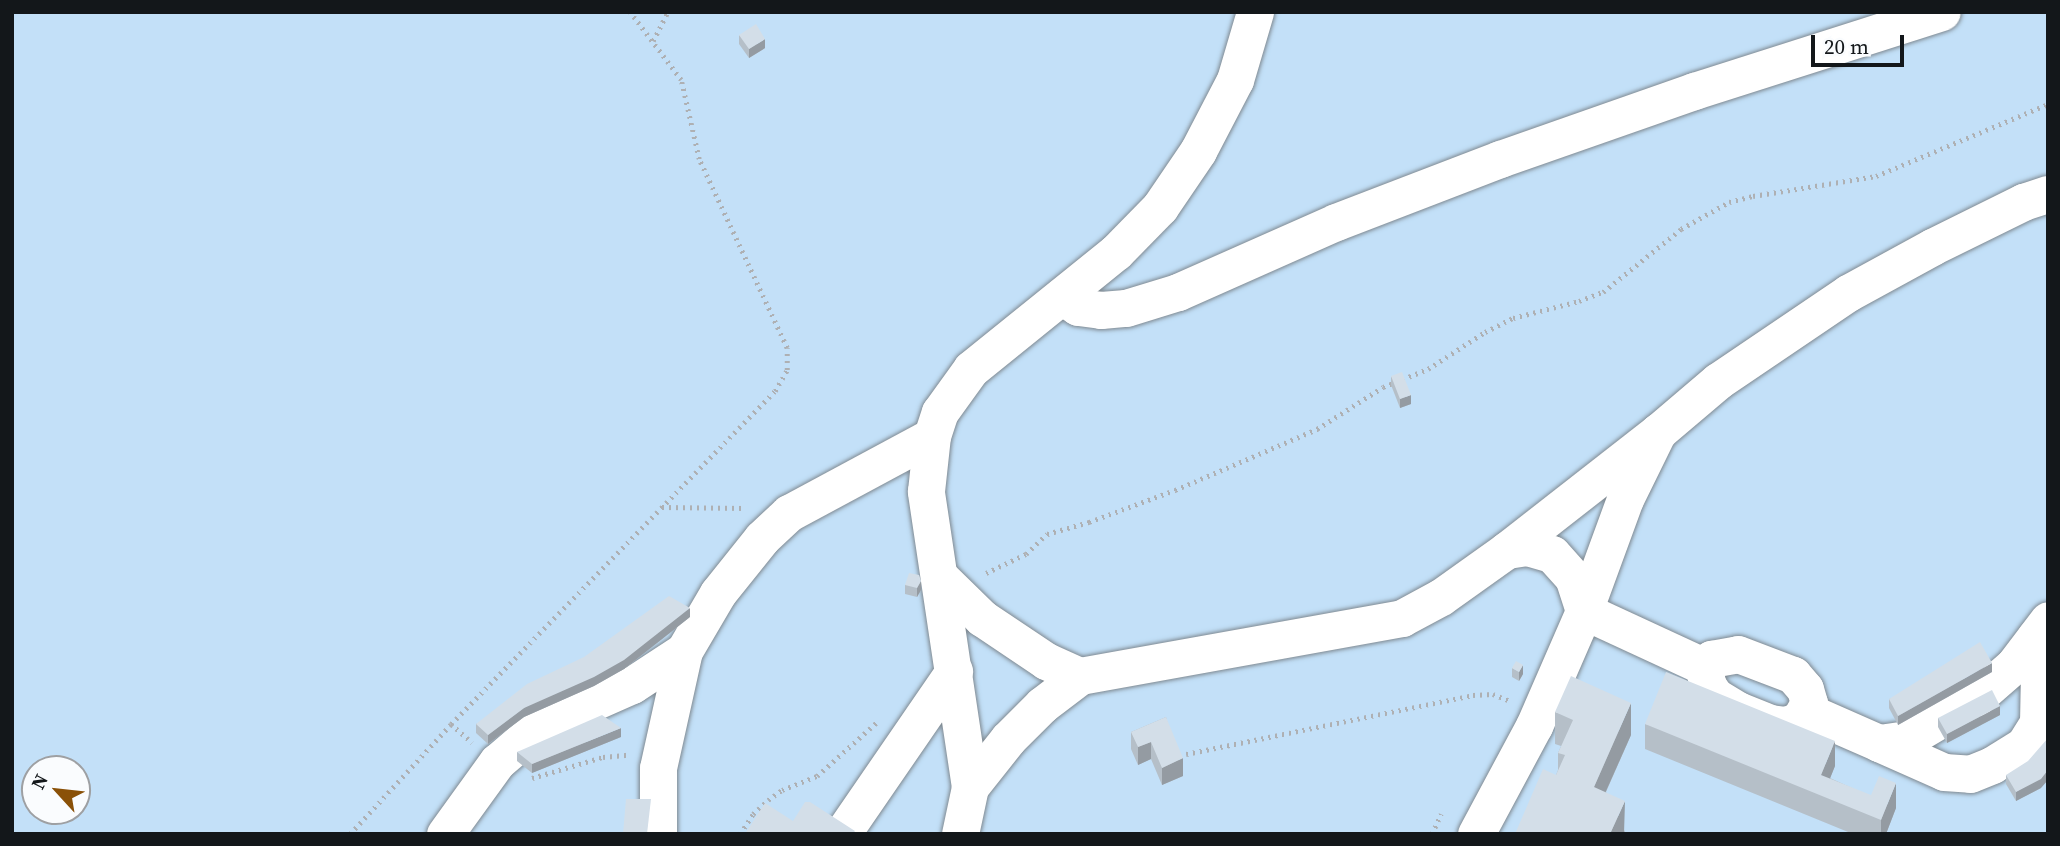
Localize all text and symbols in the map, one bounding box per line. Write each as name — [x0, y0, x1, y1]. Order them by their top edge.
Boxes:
scale bar — [1815, 21, 1908, 65]
text: 20 m — [1824, 32, 1869, 61]
north arrow — [21, 755, 91, 825]
text: N — [24, 769, 54, 793]

